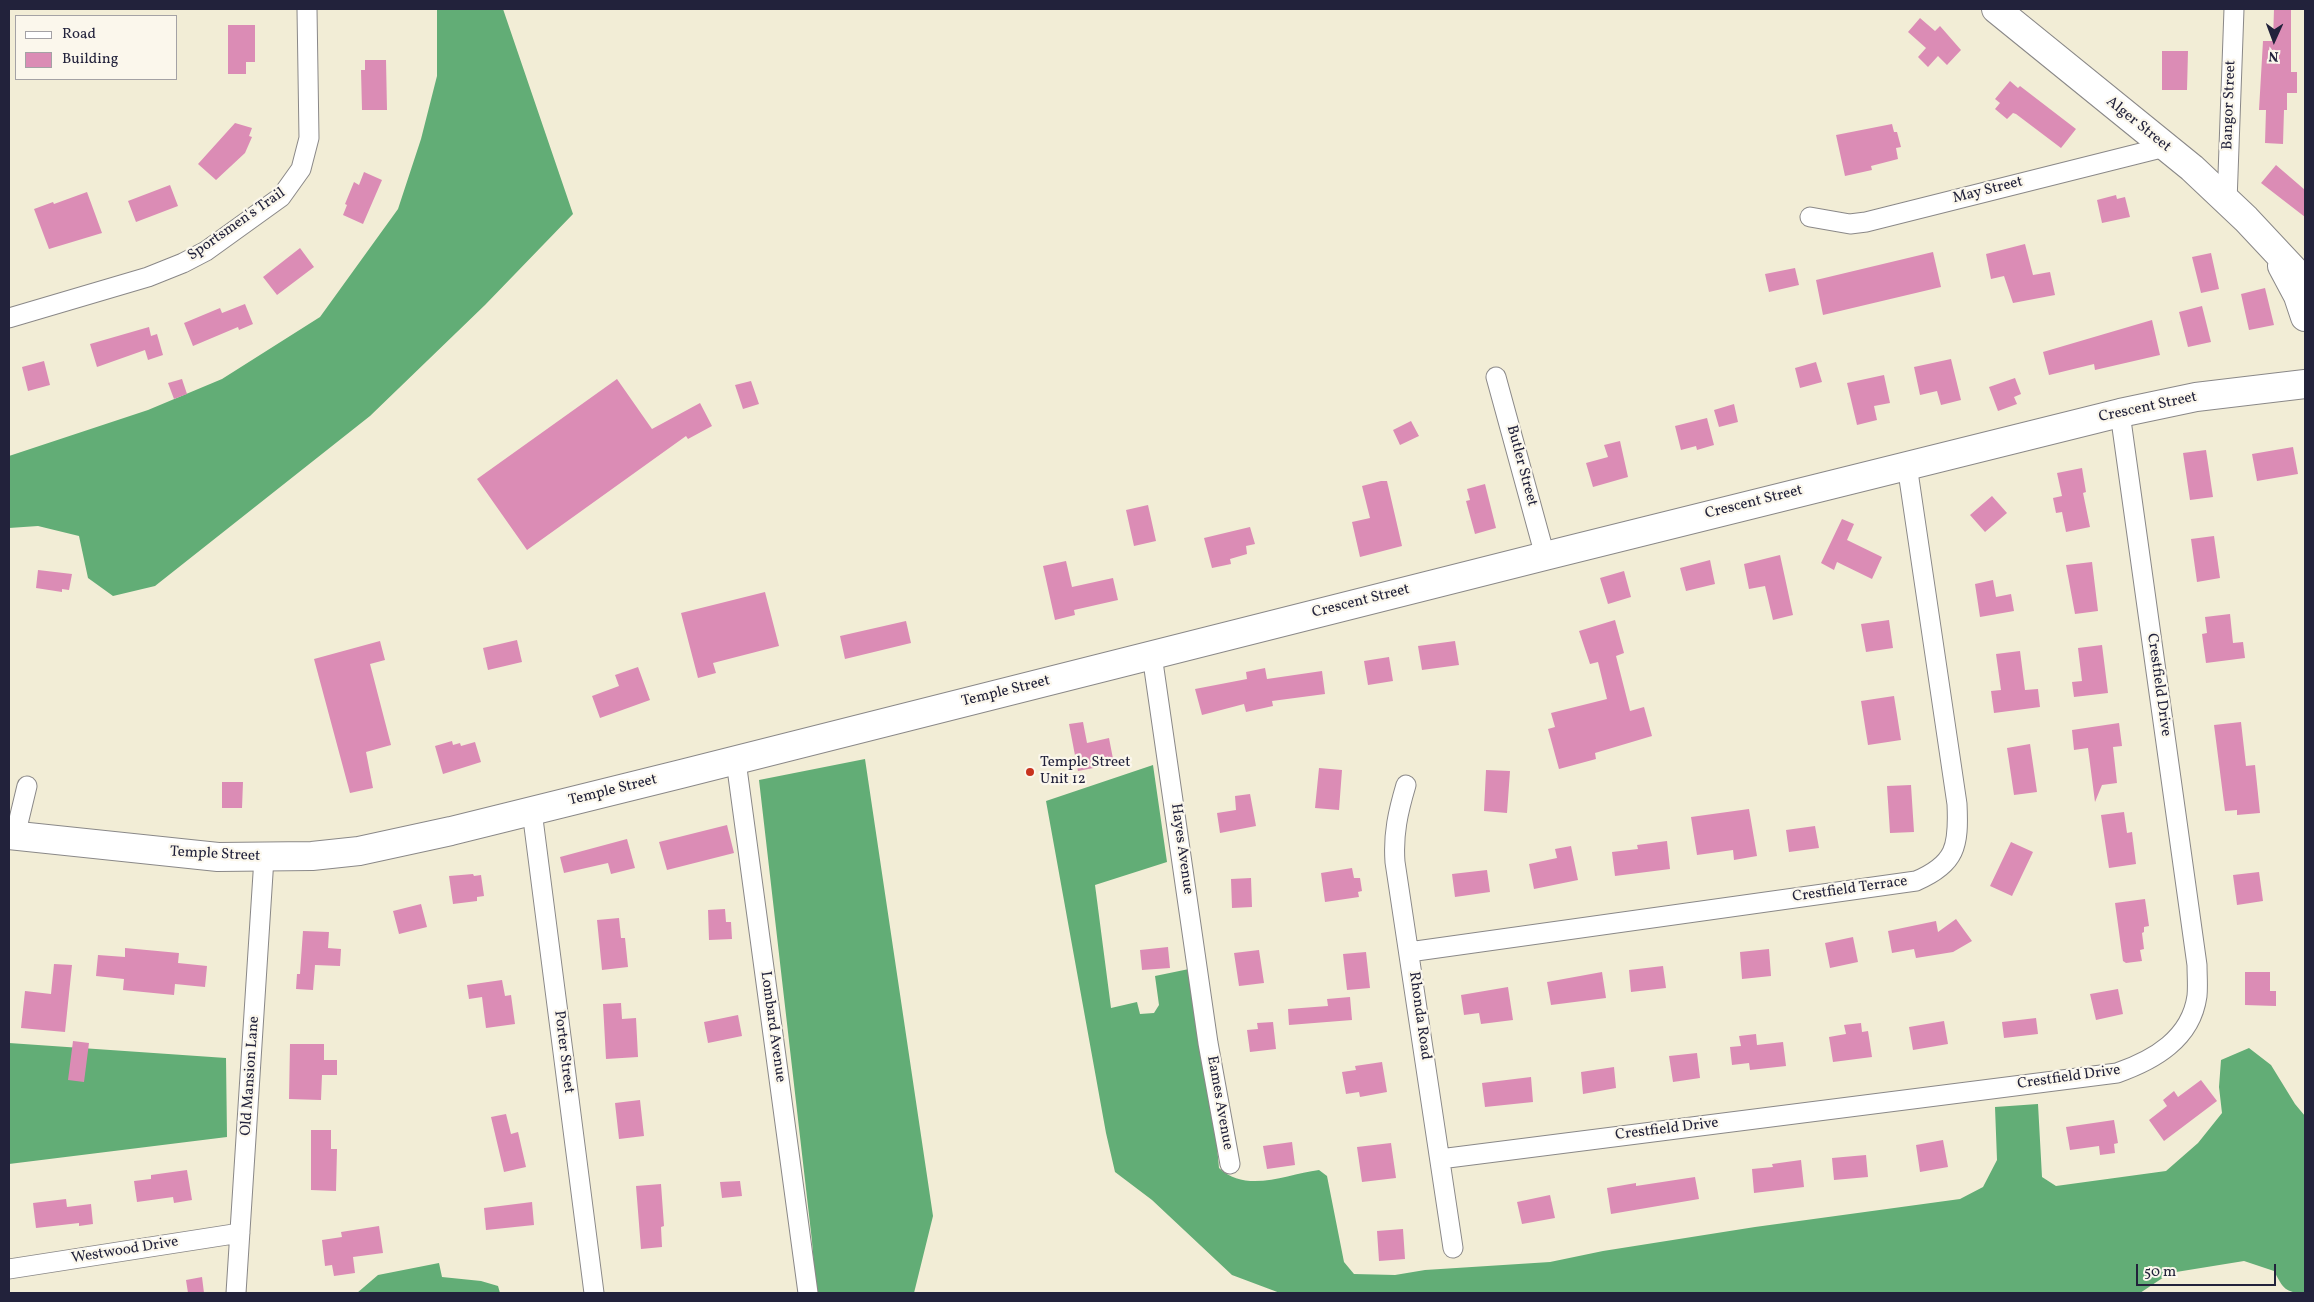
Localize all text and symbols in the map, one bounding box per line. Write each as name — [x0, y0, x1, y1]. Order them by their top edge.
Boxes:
legend — [15, 15, 178, 80]
north arrow — [2249, 15, 2299, 65]
text: Road — [62, 24, 96, 45]
text: N — [2268, 46, 2279, 65]
text: Building — [62, 49, 118, 70]
street label: Bangor Street — [2219, 60, 2241, 150]
street label: Alger Street — [2102, 93, 2174, 157]
street label: May Street — [1951, 174, 2025, 208]
street label: Sportsmen's Trail — [185, 185, 289, 265]
street label: Crescent Street — [2097, 389, 2199, 427]
street label: Butler Street — [1502, 423, 1540, 509]
street label: Crescent Street — [1703, 482, 1805, 524]
street label: Crescent Street — [1310, 581, 1412, 623]
street label: Crestfield Drive — [2142, 632, 2174, 738]
street label: Temple Street — [960, 672, 1052, 712]
place label: Temple Street Unit 12 — [1040, 754, 1130, 789]
marker: Temple Street Unit 12 — [1024, 766, 1036, 778]
street label: Temple Street — [567, 771, 659, 811]
street label: Hayes Avenue — [1166, 802, 1196, 896]
street label: Temple Street — [169, 844, 261, 866]
street label: Crestfield Terrace — [1791, 873, 1909, 907]
street label: Lombard Avenue — [755, 970, 789, 1084]
street label: Rhonda Road — [1404, 971, 1434, 1061]
street label: Porter Street — [549, 1009, 577, 1095]
street label: Old Mansion Lane — [238, 1015, 264, 1137]
street label: Eames Avenue — [1202, 1054, 1236, 1152]
street label: Crestfield Drive — [2016, 1062, 2122, 1094]
street label: Crestfield Drive — [1614, 1115, 1720, 1145]
street label: Westwood Drive — [70, 1234, 180, 1268]
scale bar — [2139, 1254, 2279, 1286]
text: 50 m — [2144, 1262, 2176, 1283]

